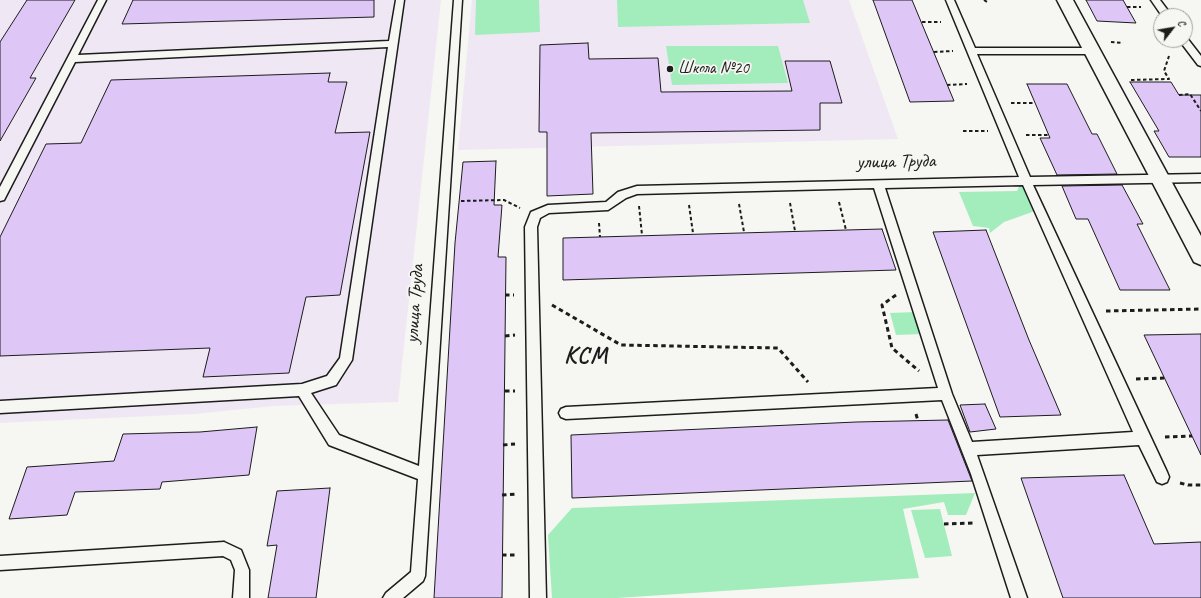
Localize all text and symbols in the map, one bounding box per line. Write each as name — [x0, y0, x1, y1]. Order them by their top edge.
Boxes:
north arrow — [1153, 8, 1193, 48]
text: С — [1175, 16, 1190, 28]
place label: Школа №20 — [678, 59, 749, 79]
marker: Школа №20 — [665, 64, 675, 74]
street label: улица Труда — [856, 149, 936, 175]
street label: улица Труда — [400, 264, 430, 344]
district label: КСМ — [564, 343, 608, 371]

